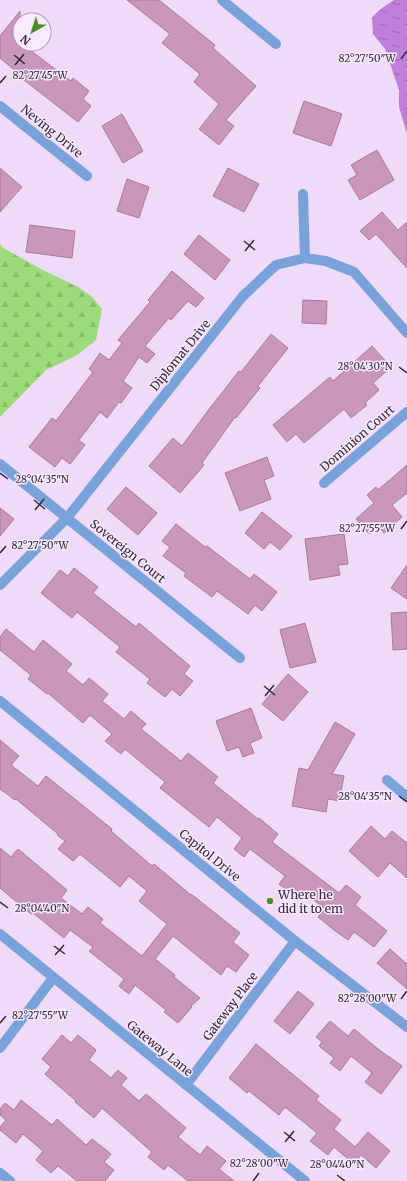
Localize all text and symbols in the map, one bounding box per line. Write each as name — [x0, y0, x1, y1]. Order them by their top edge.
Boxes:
north arrow — [12, 12, 52, 52]
text: N — [18, 31, 33, 48]
text: 82°27'50"W — [338, 52, 397, 65]
text: 82°27'45"W — [12, 69, 69, 82]
street label: Neving Drive — [18, 101, 86, 161]
street label: Diplomat Drive — [147, 316, 213, 394]
text: 28°04'30"N — [338, 360, 393, 373]
street label: Dominion Court — [317, 401, 398, 474]
text: 28°04'35"N — [15, 473, 69, 486]
street label: Sovereign Court — [87, 516, 169, 586]
text: 82°27'55"W — [339, 522, 396, 535]
text: 82°27'50"W — [11, 539, 70, 552]
text: 28°04'35"N — [338, 790, 392, 803]
street label: Capitol Drive — [176, 826, 244, 884]
place label: Where he did it to em — [277, 887, 343, 916]
marker: Where he did it to em — [265, 896, 275, 906]
text: 28°04'40"N — [15, 902, 69, 915]
street label: Gateway Place — [199, 969, 261, 1043]
text: 82°28'00"W — [338, 992, 397, 1005]
text: 82°27'55"W — [12, 1009, 69, 1022]
street label: Gateway Lane — [124, 1017, 196, 1079]
text: 82°28'00"W — [230, 1157, 289, 1170]
text: 28°04'40"N — [310, 1158, 364, 1171]

